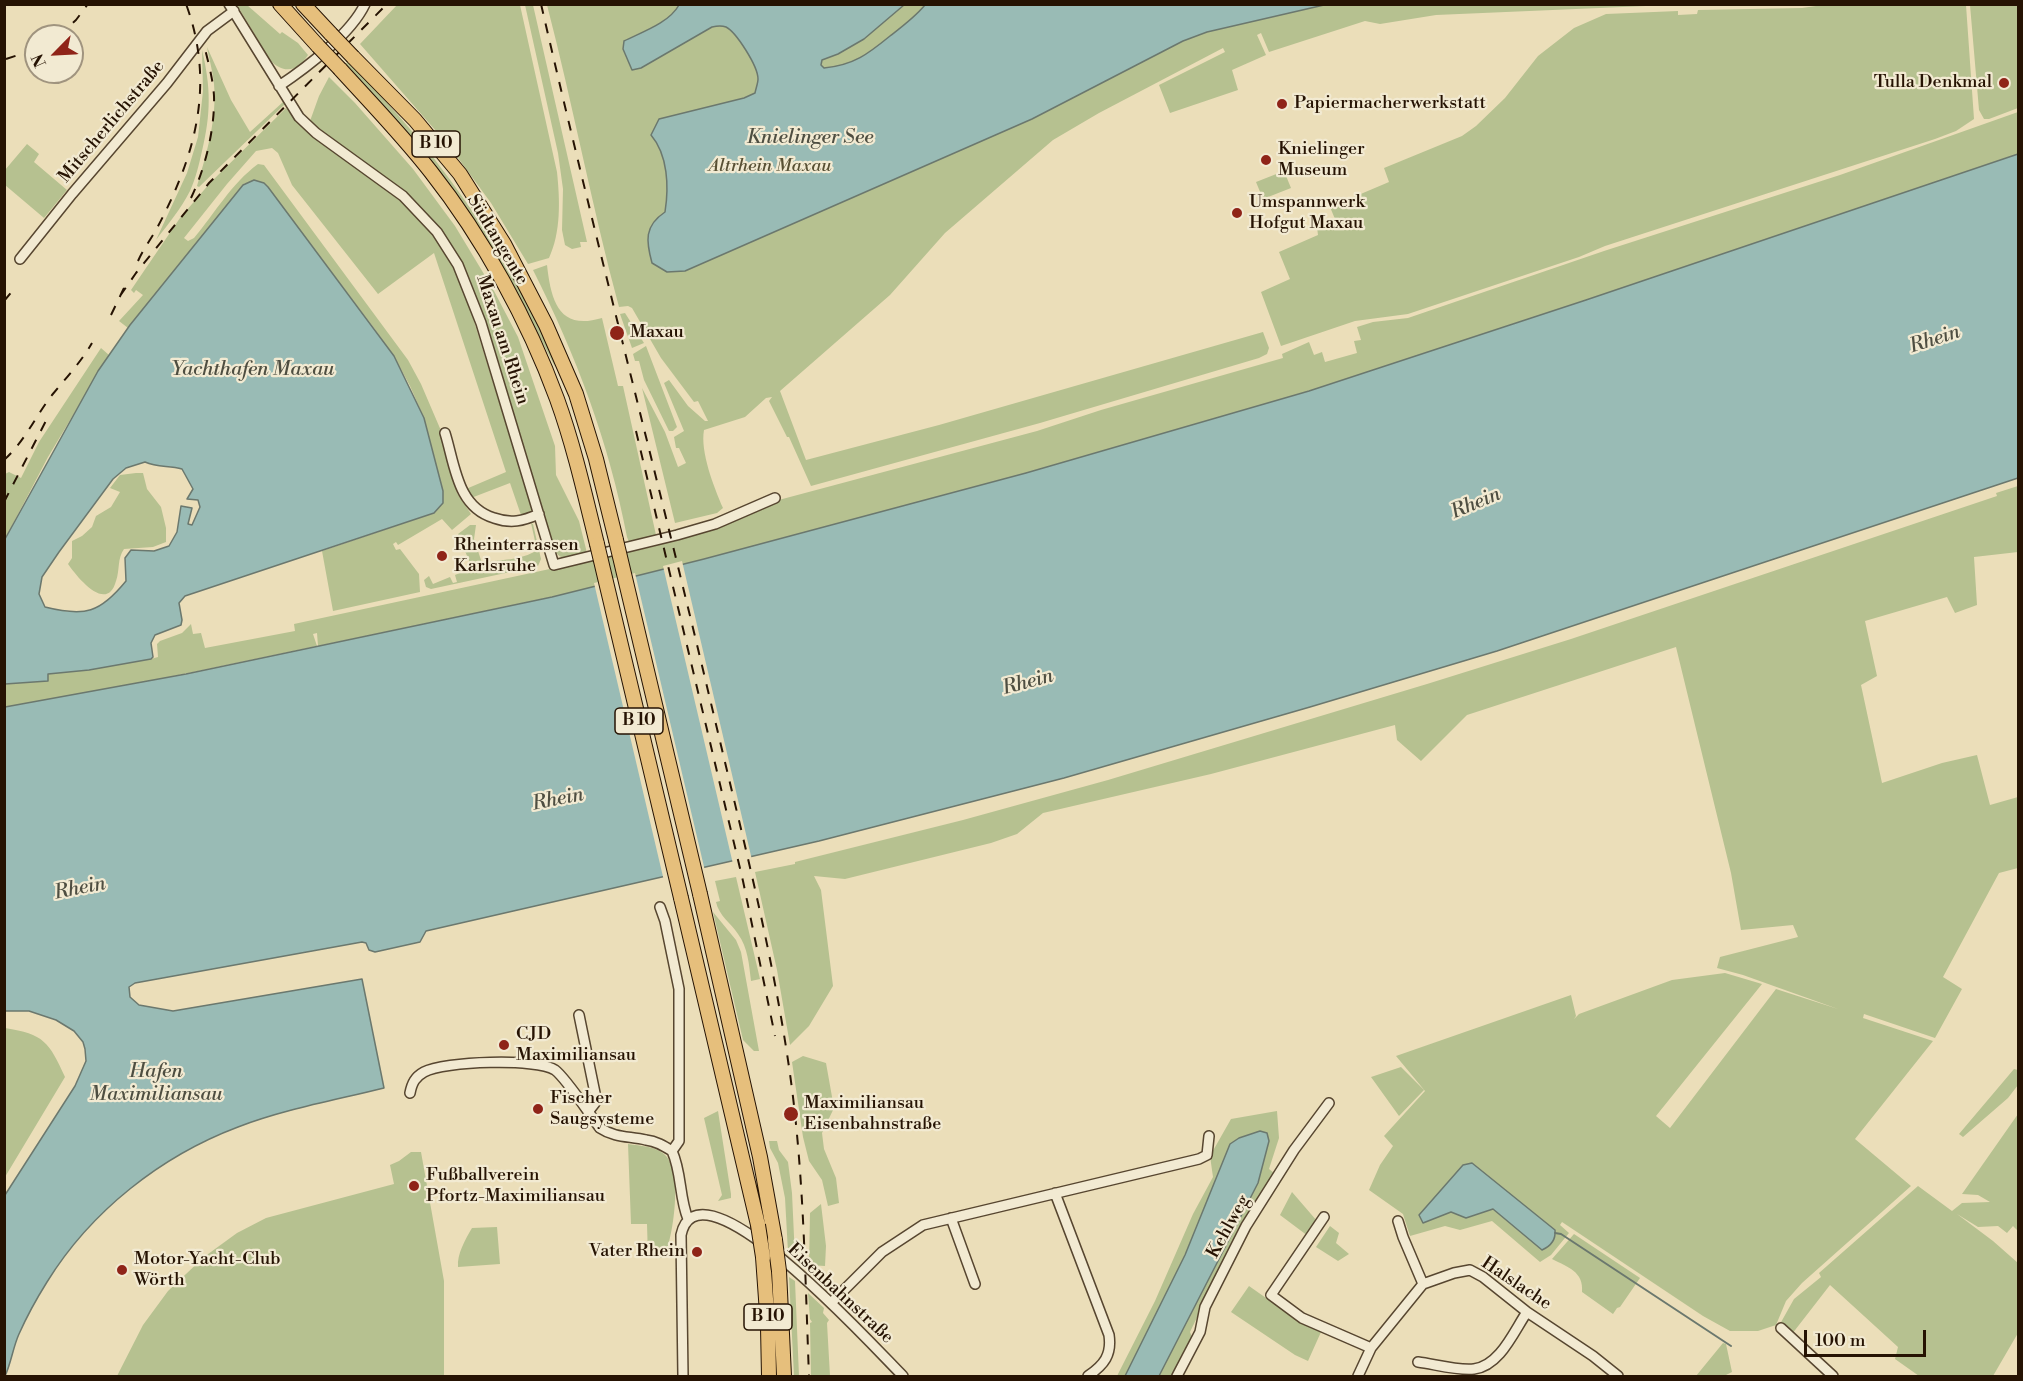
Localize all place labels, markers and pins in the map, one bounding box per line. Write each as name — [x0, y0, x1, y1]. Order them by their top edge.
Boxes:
place label: Tulla Denkmal — [1874, 72, 1992, 94]
marker: Tulla Denkmal — [1997, 76, 2011, 90]
place label: Papiermacherwerkstatt — [1294, 93, 1486, 115]
marker: Papiermacherwerkstatt — [1275, 97, 1289, 111]
place label: Knielinger Museum — [1278, 139, 1365, 182]
marker: Knielinger Museum — [1259, 153, 1273, 167]
place label: Umspannwerk Hofgut Maxau — [1249, 192, 1365, 234]
marker: Umspannwerk Hofgut Maxau — [1230, 206, 1244, 220]
place label: Maxau — [630, 322, 684, 344]
marker: Maxau — [608, 324, 626, 342]
place label: Rheinterrassen Karlsruhe — [454, 535, 579, 578]
marker: Rheinterrassen Karlsruhe — [435, 549, 449, 563]
place label: CJD Maximiliansau — [516, 1024, 636, 1066]
marker: CJD Maximiliansau — [497, 1038, 511, 1052]
place label: Fischer Saugsysteme — [550, 1088, 654, 1130]
place label: Maximiliansau Eisenbahnstraße — [804, 1093, 941, 1136]
marker: Fischer Saugsysteme — [531, 1102, 545, 1116]
marker: Maximiliansau Eisenbahnstraße — [782, 1105, 800, 1123]
place label: Fußballverein Pfortz-Maximiliansau — [426, 1165, 605, 1208]
marker: Fußballverein Pfortz-Maximiliansau — [407, 1179, 421, 1193]
place label: Vater Rhein — [589, 1241, 685, 1263]
marker: Vater Rhein — [690, 1245, 704, 1259]
place label: Motor-Yacht-Club Wörth — [134, 1249, 280, 1292]
marker: Motor-Yacht-Club Wörth — [115, 1263, 129, 1277]

